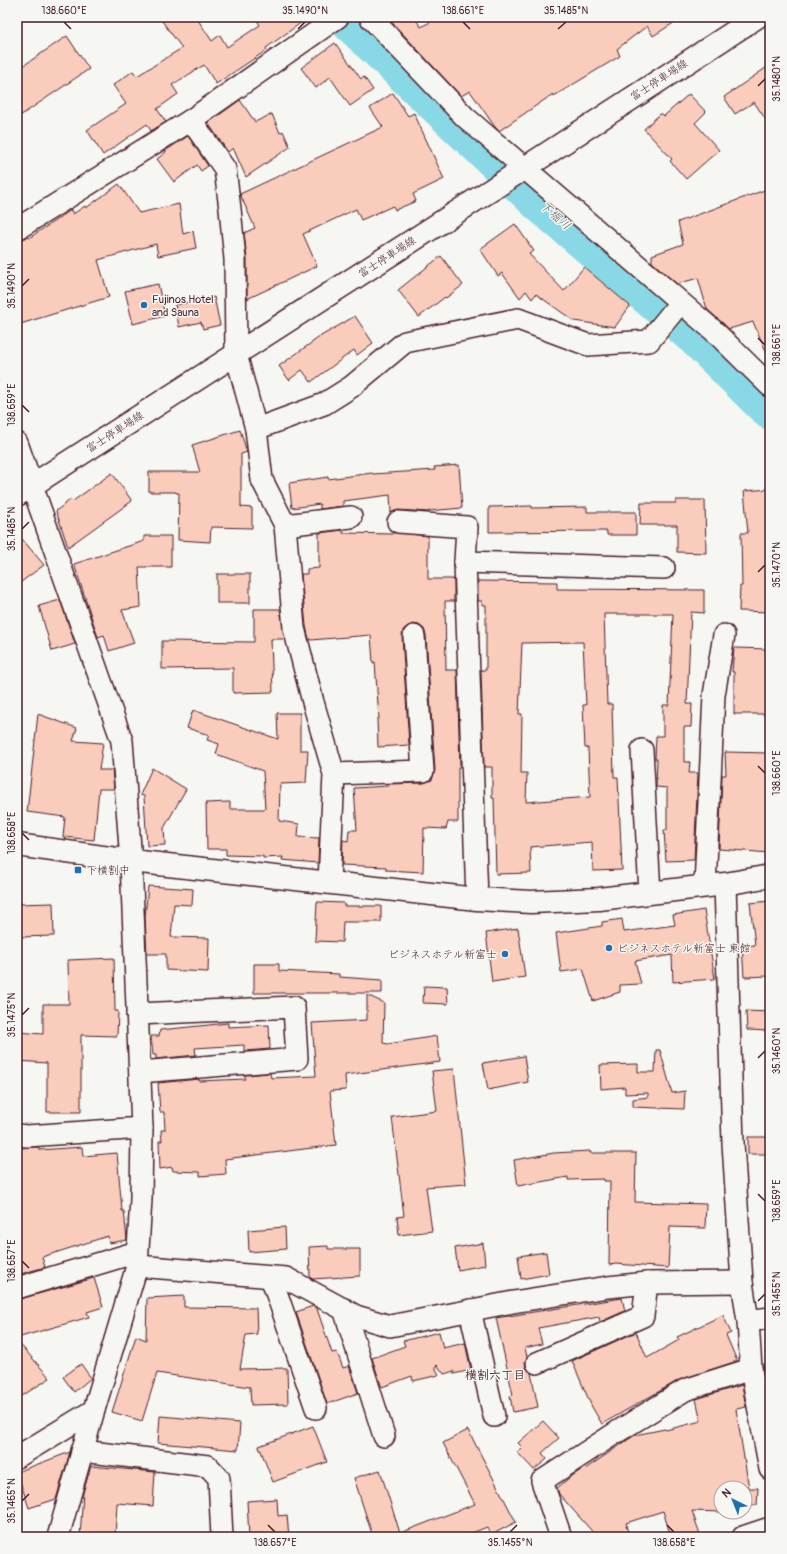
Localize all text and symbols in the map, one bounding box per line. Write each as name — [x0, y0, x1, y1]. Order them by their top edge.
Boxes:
text: 138.660°E — [42, 5, 86, 17]
text: 35.1490°N — [282, 5, 328, 17]
text: 138.661°E — [442, 5, 484, 17]
text: 35.1485°N — [544, 5, 588, 17]
text: 35.1480°N — [771, 56, 783, 102]
street label: 富士停車場線 — [628, 57, 690, 103]
water label: 下堀川 — [536, 199, 574, 233]
street label: 富士停車場線 — [356, 234, 418, 280]
text: 35.1490°N — [6, 263, 18, 309]
place label: Fujinos Hotel and Sauna — [152, 293, 214, 319]
marker: Fujinos Hotel and Sauna — [139, 300, 149, 310]
text: 138.661°E — [771, 324, 783, 366]
text: 138.659°E — [6, 384, 18, 426]
street label: 富士停車場線 — [84, 409, 146, 455]
text: 35.1485°N — [6, 507, 18, 551]
text: 35.1470°N — [771, 542, 783, 588]
text: 138.660°E — [771, 751, 783, 795]
text: 138.658°E — [6, 812, 18, 854]
place label: 下横割中 — [86, 864, 130, 877]
marker: 下横割中 — [73, 865, 83, 875]
place label: ビジネスホテル新富士 東館 — [617, 942, 751, 955]
marker: ビジネスホテル新富士 東館 — [604, 943, 614, 953]
place label: ビジネスホテル新富士 — [388, 948, 497, 961]
marker: ビジネスホテル新富士 — [500, 949, 510, 959]
text: 35.1475°N — [6, 992, 18, 1037]
text: 35.1460°N — [771, 1027, 783, 1074]
text: 138.659°E — [771, 1180, 783, 1222]
text: 138.657°E — [6, 1240, 18, 1282]
text: 35.1455°N — [771, 1271, 783, 1316]
district label: 横割六丁目 — [465, 1368, 525, 1383]
text: 35.1465°N — [6, 1478, 18, 1524]
north arrow — [713, 1480, 753, 1520]
text: N — [719, 1485, 734, 1500]
text: 138.657°E — [254, 1537, 296, 1549]
text: 35.1455°N — [488, 1537, 533, 1549]
text: 138.658°E — [653, 1537, 695, 1549]

